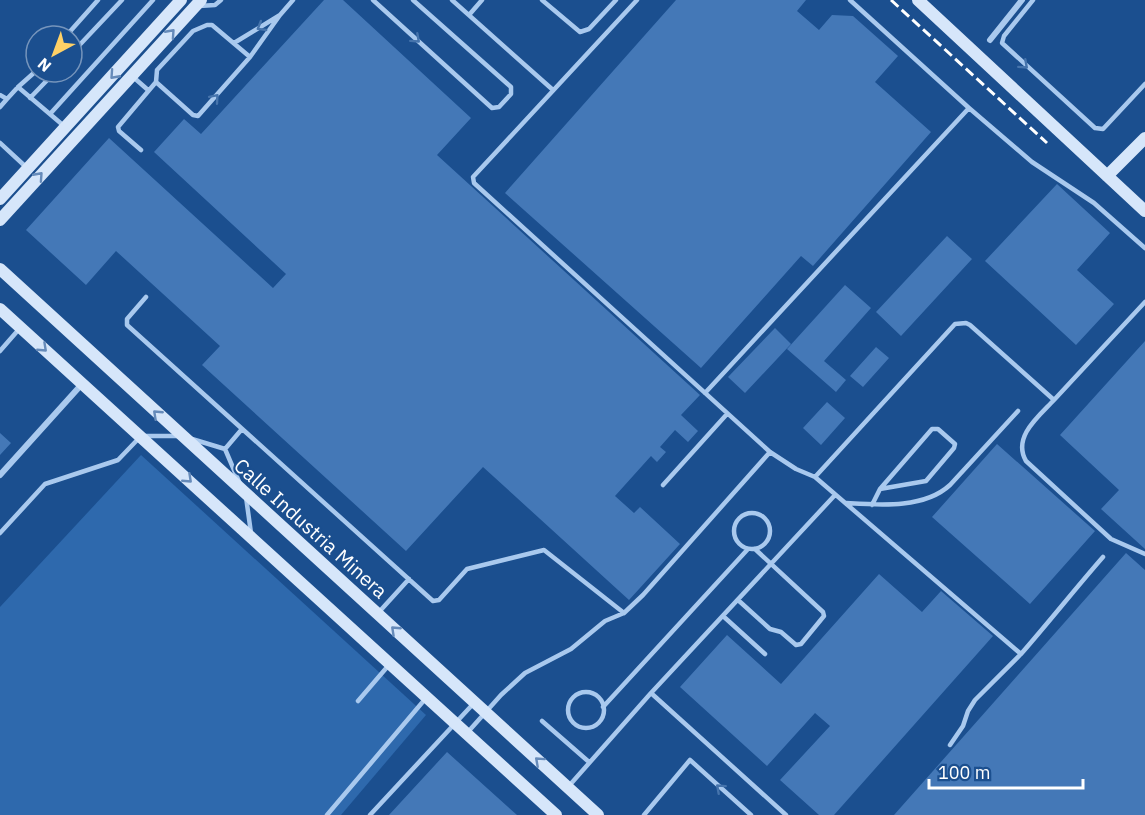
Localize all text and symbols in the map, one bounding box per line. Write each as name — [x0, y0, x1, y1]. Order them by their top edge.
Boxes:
one-way arrow — [257, 20, 267, 31]
north arrow — [24, 24, 84, 84]
one-way arrow — [164, 29, 175, 40]
one-way arrow — [409, 32, 420, 43]
text: N — [33, 54, 55, 77]
one-way arrow — [1017, 58, 1028, 69]
one-way arrow — [110, 68, 121, 78]
one-way arrow — [208, 94, 219, 105]
one-way arrow — [32, 172, 43, 183]
one-way arrow — [36, 341, 47, 352]
one-way arrow — [154, 410, 164, 421]
street label: Calle Industria Minera — [228, 452, 394, 604]
one-way arrow — [181, 472, 192, 483]
one-way arrow — [391, 626, 401, 637]
scale bar — [929, 752, 1084, 790]
one-way arrow — [535, 757, 546, 768]
text: 100 m — [938, 761, 990, 784]
one-way arrow — [717, 784, 727, 795]

